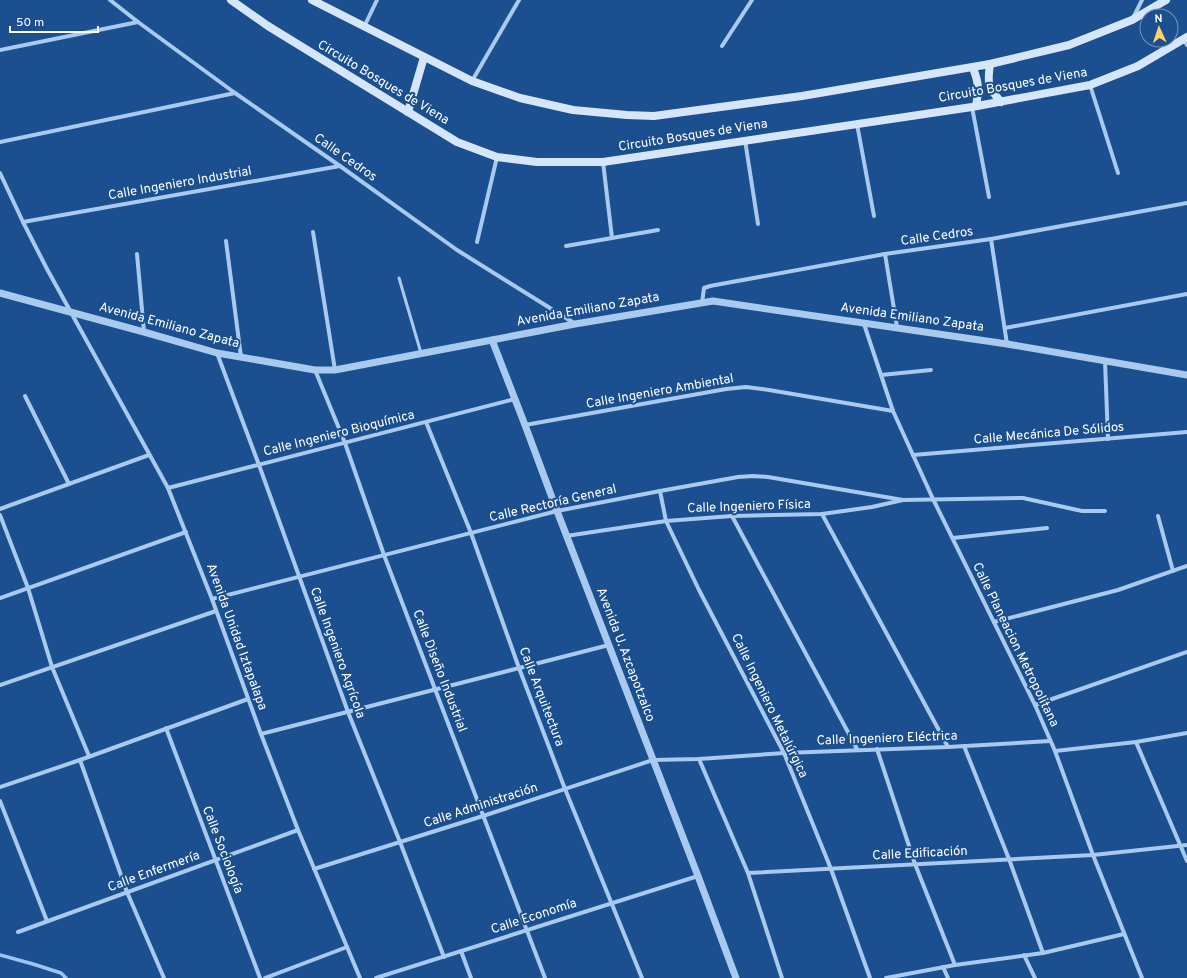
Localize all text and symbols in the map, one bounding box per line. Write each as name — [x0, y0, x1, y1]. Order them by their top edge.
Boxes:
scale bar — [10, 8, 98, 34]
north arrow — [1139, 8, 1179, 48]
text: N — [1154, 12, 1163, 26]
text: 50 m — [16, 15, 44, 31]
street label: Circuito Bosques de Viena — [314, 37, 452, 129]
street label: Circuito Bosques de Viena — [937, 65, 1089, 107]
street label: Circuito Bosques de Viena — [617, 116, 769, 156]
street label: Calle Cedros — [310, 130, 380, 186]
street label: Calle Ingeniero Industrial — [107, 164, 253, 204]
street label: Calle Cedros — [900, 224, 974, 250]
street label: Avenida Emiliano Zapata — [515, 290, 661, 330]
street label: Avenida Emiliano Zapata — [97, 300, 241, 352]
street label: Avenida Emiliano Zapata — [839, 300, 985, 336]
street label: Calle Ingeniero Ambiental — [585, 371, 735, 413]
street label: Calle Ingeniero Bioquímica — [262, 407, 416, 461]
street label: Calle Mecánica De Sólidos — [973, 419, 1125, 449]
street label: Calle Rectoría General — [488, 482, 618, 526]
street label: Calle Ingeniero Física — [687, 497, 811, 517]
street label: Calle Planeacion Metropolitana — [968, 560, 1062, 730]
street label: Avenida Unidad Iztapalapa — [202, 561, 270, 713]
street label: Calle Ingeniero Agrícola — [306, 585, 368, 721]
street label: Avenida U. Azcapotzalco — [592, 586, 658, 724]
street label: Calle Diseño Industrial — [408, 608, 470, 734]
street label: Calle Ingeniero Metalúrgica — [727, 631, 811, 781]
street label: Calle Arquitectura — [515, 645, 567, 749]
street label: Calle Ingeniero Eléctrica — [816, 729, 958, 749]
street label: Calle Administración — [422, 780, 540, 832]
street label: Calle Sociología — [198, 804, 246, 896]
street label: Calle Edificación — [872, 844, 968, 864]
street label: Calle Enfermería — [106, 848, 202, 896]
street label: Calle Economía — [489, 896, 579, 938]

